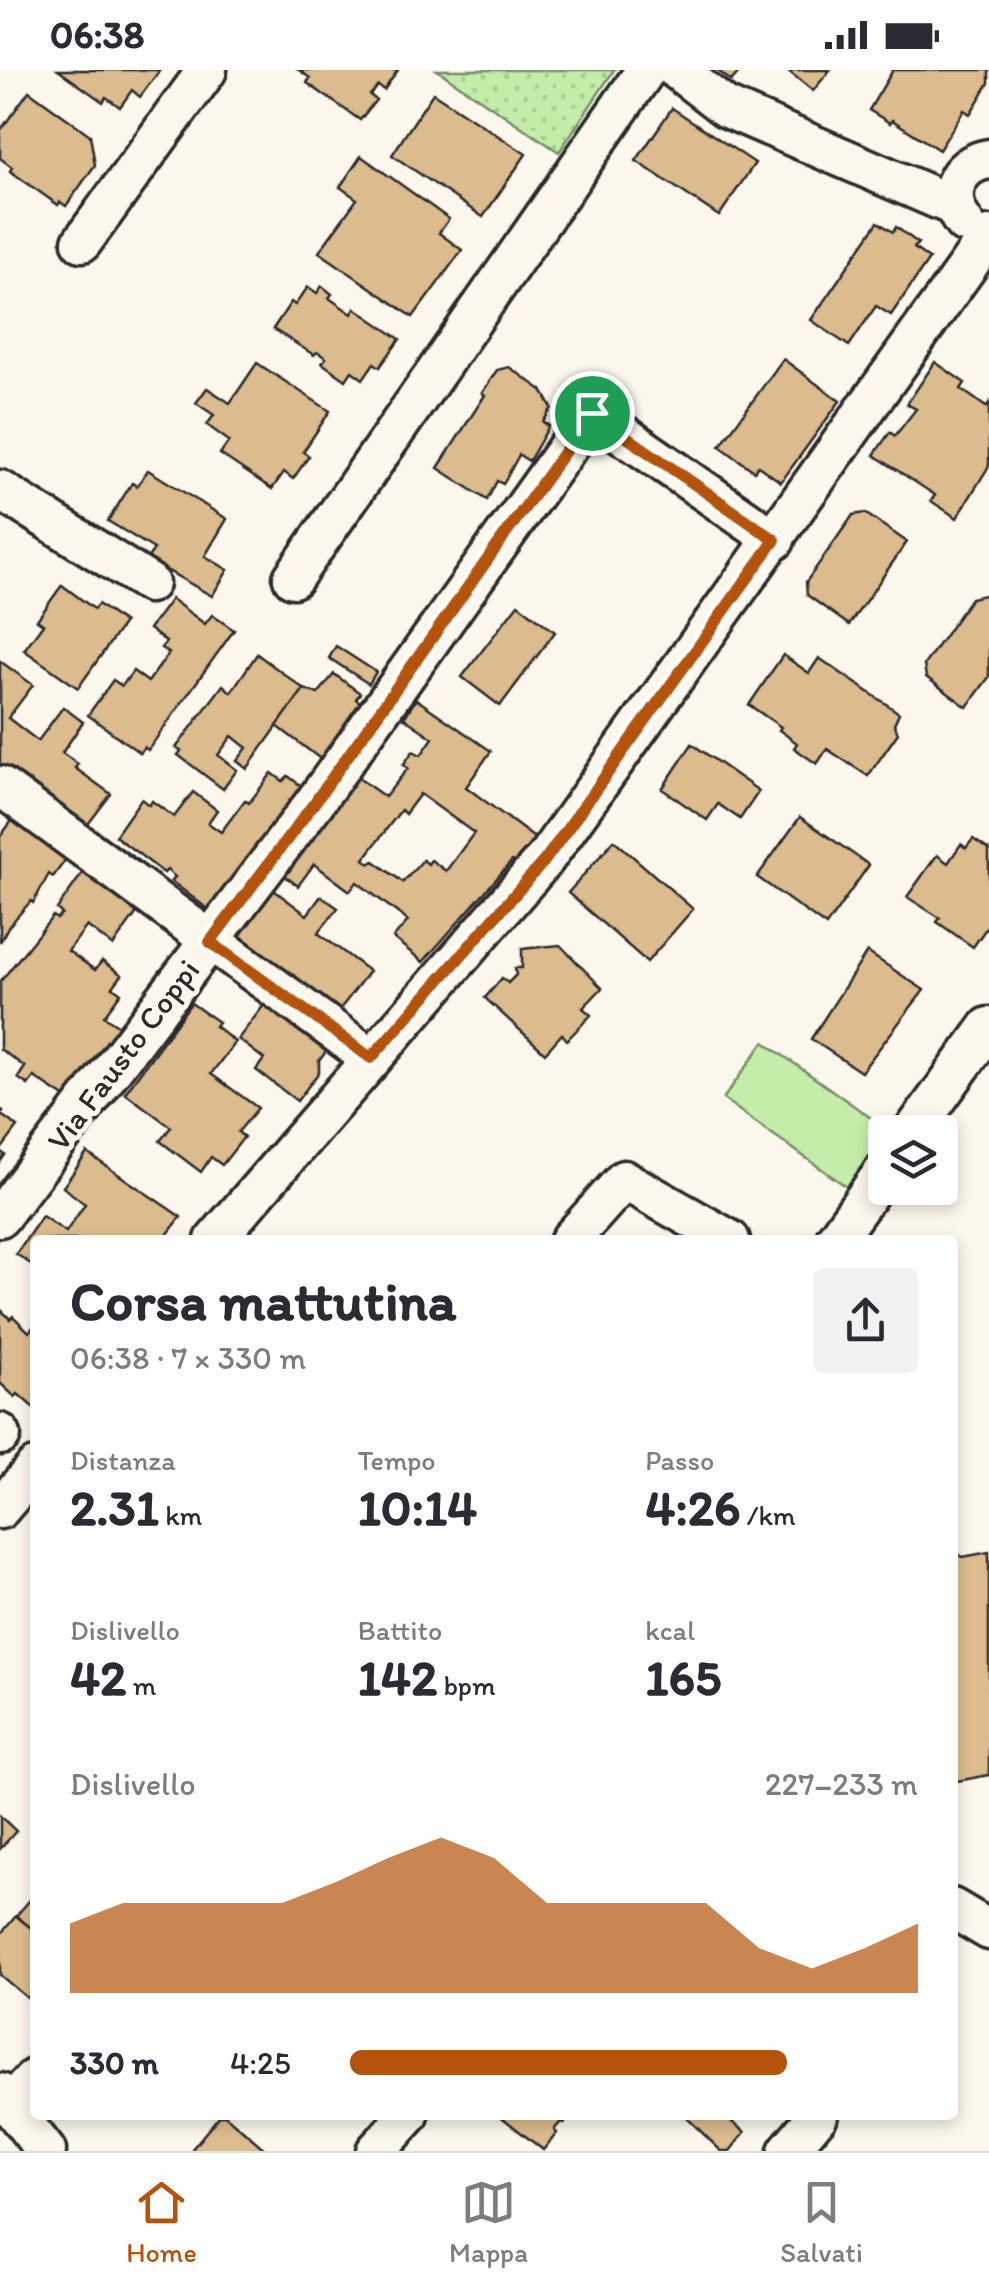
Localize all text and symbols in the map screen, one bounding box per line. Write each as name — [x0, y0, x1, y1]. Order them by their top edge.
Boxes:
text: 06:38 — [50, 12, 144, 58]
pin — [550, 371, 635, 456]
icon: arrive — [565, 386, 620, 441]
street label: Via Fausto Coppi — [39, 952, 207, 1158]
map controls — [868, 1115, 958, 1205]
button: layers — [868, 1115, 958, 1205]
text: Corsa mattutina — [70, 1268, 456, 1334]
button: share — [813, 1268, 918, 1373]
text: 06:38 · 7 × 330 m — [70, 1339, 306, 1377]
text: Distanza — [70, 1443, 176, 1477]
text: Tempo — [358, 1443, 436, 1477]
text: Passo — [645, 1443, 714, 1477]
text: 2.31 — [70, 1477, 159, 1538]
text: 10:14 — [358, 1477, 477, 1538]
text: 4:26 — [645, 1477, 740, 1538]
text: km — [159, 1498, 202, 1532]
text: /km — [740, 1498, 796, 1532]
text: Dislivello — [70, 1613, 180, 1647]
text: Battito — [358, 1613, 442, 1647]
text: kcal — [645, 1613, 695, 1647]
text: 42 — [70, 1647, 126, 1708]
text: 142 — [358, 1647, 437, 1708]
text: 165 — [645, 1647, 721, 1708]
text: m — [126, 1668, 156, 1702]
text: bpm — [437, 1668, 495, 1702]
text: Dislivello — [70, 1765, 196, 1803]
text: 227–233 m — [765, 1765, 918, 1803]
text: 330 m — [70, 2044, 159, 2082]
text: 4:25 — [230, 2044, 291, 2082]
tab: Home — [126, 2175, 197, 2269]
tab: Mappa — [449, 2175, 528, 2269]
tab: Salvati — [780, 2175, 863, 2269]

